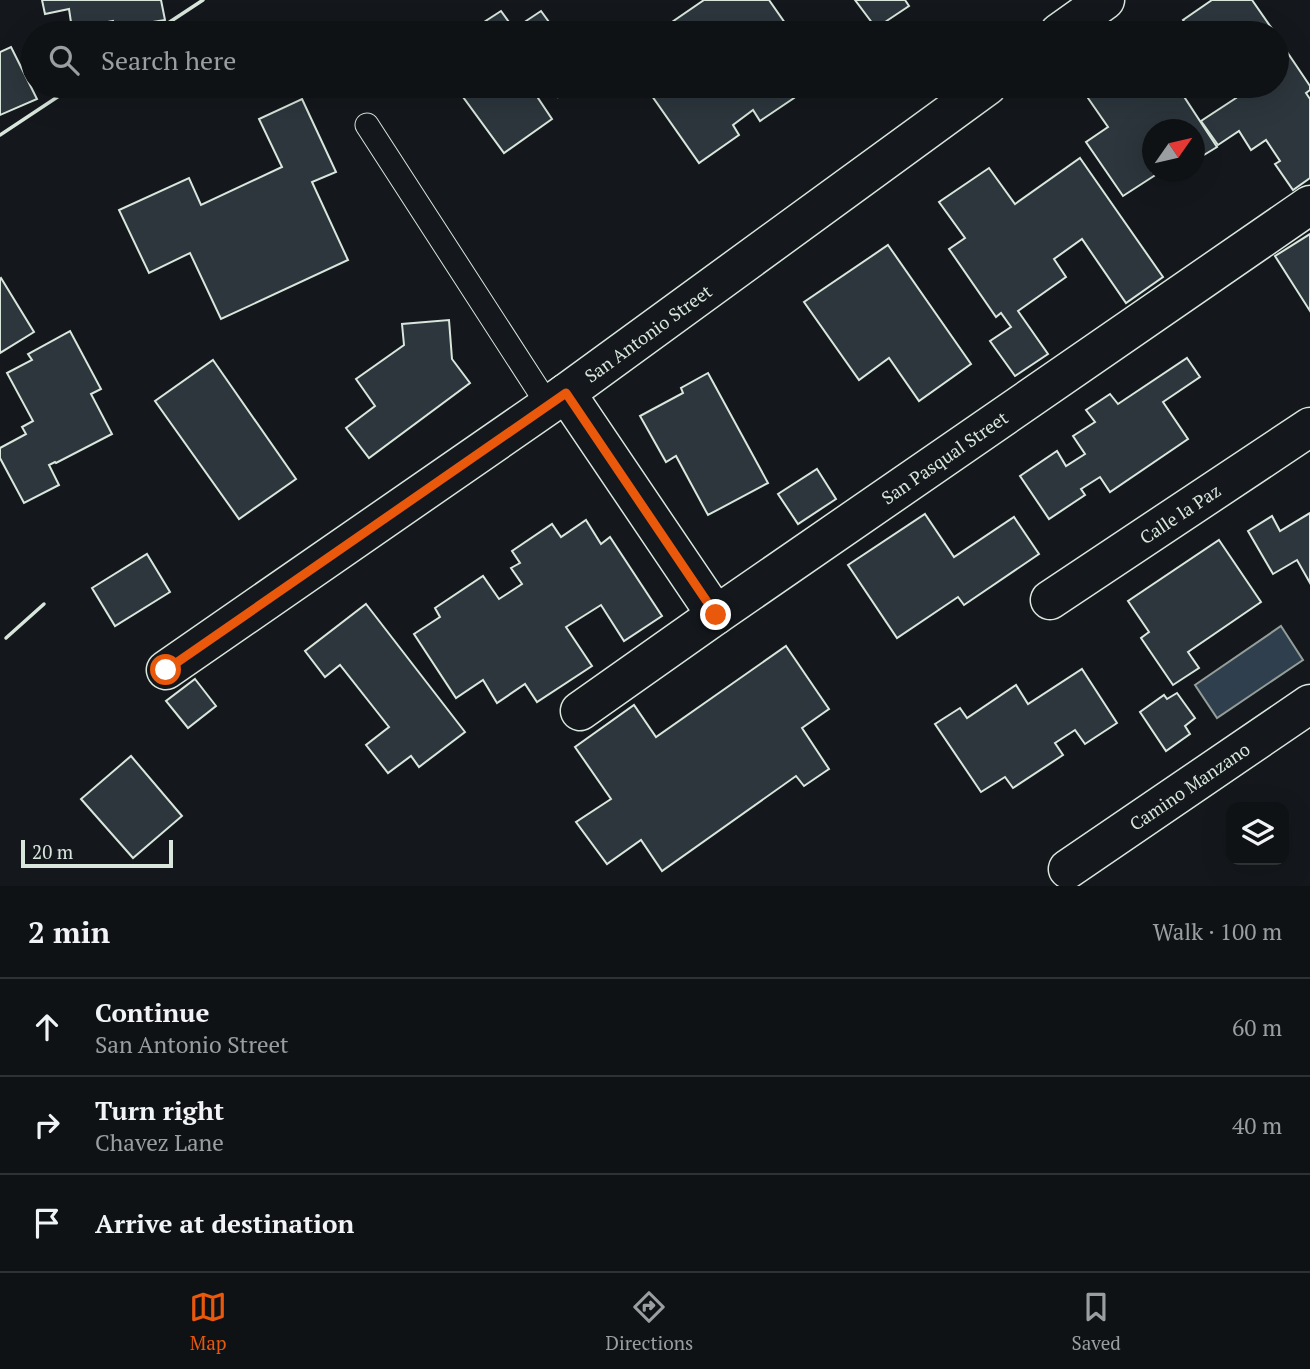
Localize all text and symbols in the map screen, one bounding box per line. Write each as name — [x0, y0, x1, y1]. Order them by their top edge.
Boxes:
search box — [21, 21, 1289, 98]
icon: search — [45, 41, 83, 79]
text: Search here — [101, 43, 236, 77]
north arrow — [1142, 119, 1205, 182]
street label: San Antonio Street — [580, 279, 717, 388]
street label: San Pasqual Street — [876, 405, 1013, 509]
street label: Calle la Paz — [1135, 478, 1225, 549]
route end — [700, 599, 731, 630]
route start — [150, 654, 181, 685]
street label: Camino Manzano — [1125, 737, 1254, 836]
map controls — [1226, 802, 1289, 865]
button: layers — [1226, 802, 1289, 865]
scale bar — [21, 837, 173, 869]
text: 20 m — [32, 839, 73, 864]
text: 2 min — [28, 912, 110, 952]
text: Walk · 100 m — [1153, 916, 1282, 947]
text: Continue — [95, 995, 209, 1029]
icon: ahead — [28, 1008, 66, 1046]
text: 60 m — [1232, 1012, 1282, 1043]
text: San Antonio Street — [95, 1029, 289, 1060]
text: Turn right — [95, 1093, 224, 1127]
icon: right — [28, 1106, 66, 1144]
text: 40 m — [1232, 1110, 1282, 1141]
text: Chavez Lane — [95, 1127, 224, 1158]
icon: arrive — [28, 1204, 66, 1242]
text: Arrive at destination — [95, 1206, 354, 1240]
tab: Map — [189, 1288, 227, 1355]
tab: Directions — [606, 1288, 693, 1355]
tab: Saved — [1072, 1288, 1121, 1355]

